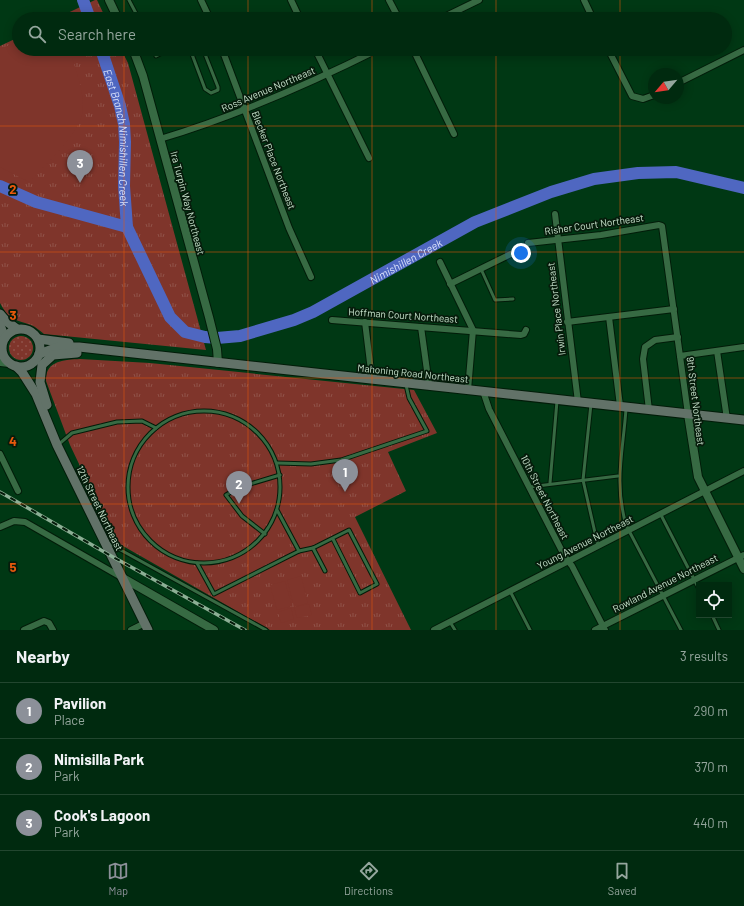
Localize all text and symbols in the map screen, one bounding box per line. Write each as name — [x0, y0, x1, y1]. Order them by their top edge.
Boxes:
search box — [12, 12, 732, 56]
icon: search — [26, 23, 48, 45]
text: Search here — [58, 25, 136, 43]
street label: Ross Avenue Northeast — [219, 64, 317, 114]
water label: East Branch Nimishillen Creek — [102, 67, 132, 207]
north arrow — [648, 68, 684, 104]
street label: Blecker Place Northeast — [250, 109, 298, 211]
pin: 3 — [67, 150, 93, 183]
street label: Ira Turpin Way Northeast — [168, 150, 208, 256]
text: 2 — [9, 181, 17, 197]
street label: Risher Court Northeast — [544, 211, 645, 237]
water label: Nimishillen Creek — [367, 235, 444, 286]
your location — [511, 243, 531, 263]
street label: Irwin Place Northeast — [544, 262, 568, 356]
street label: Hoffman Court Northeast — [348, 305, 459, 325]
text: 3 — [9, 307, 17, 323]
street label: 9th Street Northeast — [685, 356, 707, 446]
street label: Mahoning Road Northeast — [357, 361, 469, 385]
text: 4 — [9, 433, 17, 449]
street label: 10th Street Northeast — [518, 453, 572, 542]
pin: 1 — [332, 459, 358, 492]
street label: 12th Street Northeast — [74, 464, 126, 553]
pin: 2 — [226, 471, 252, 504]
street label: Young Avenue Northeast — [535, 512, 635, 571]
street label: Rowland Avenue Northeast — [610, 551, 720, 615]
text: 5 — [9, 559, 17, 575]
map controls — [696, 582, 732, 618]
button: locate — [696, 582, 732, 618]
text: Nearby — [16, 646, 70, 666]
text: 3 results — [680, 648, 728, 664]
text: Pavilion — [54, 694, 106, 712]
text: 1 — [27, 703, 31, 719]
text: 290 m — [694, 703, 728, 719]
text: Place — [54, 712, 85, 728]
text: Nimisilla Park — [54, 750, 144, 768]
text: 2 — [25, 759, 33, 775]
text: 370 m — [694, 759, 728, 775]
text: Park — [54, 768, 80, 784]
text: Cook's Lagoon — [54, 806, 150, 824]
text: 3 — [25, 815, 33, 831]
text: 440 m — [693, 815, 728, 831]
text: Park — [54, 824, 80, 840]
tab: Map — [107, 860, 129, 897]
tab: Directions — [344, 860, 393, 897]
tab: Saved — [608, 860, 637, 897]

